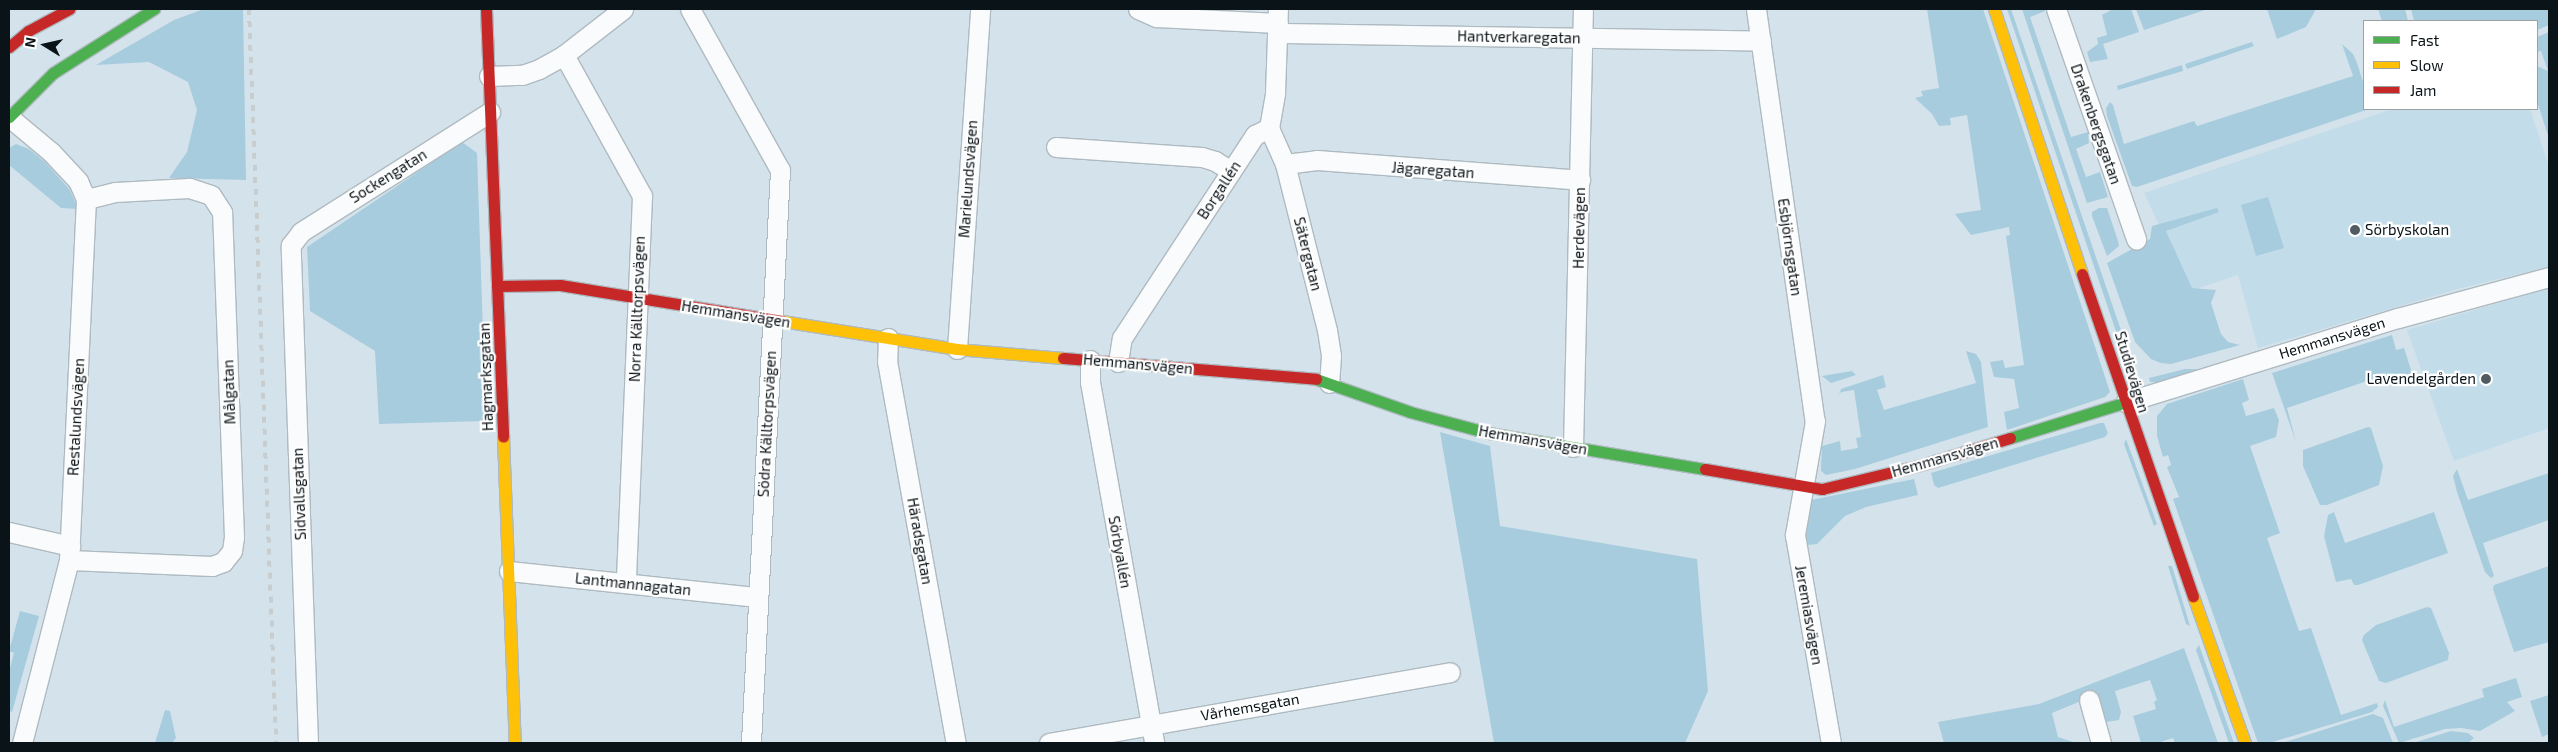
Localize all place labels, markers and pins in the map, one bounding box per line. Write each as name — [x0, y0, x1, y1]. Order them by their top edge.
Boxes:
place label: Sörbyskolan — [2365, 221, 2449, 239]
marker: Sörbyskolan — [2349, 224, 2361, 236]
place label: Lavendelgården — [2367, 370, 2476, 388]
marker: Lavendelgården — [2480, 373, 2492, 385]

